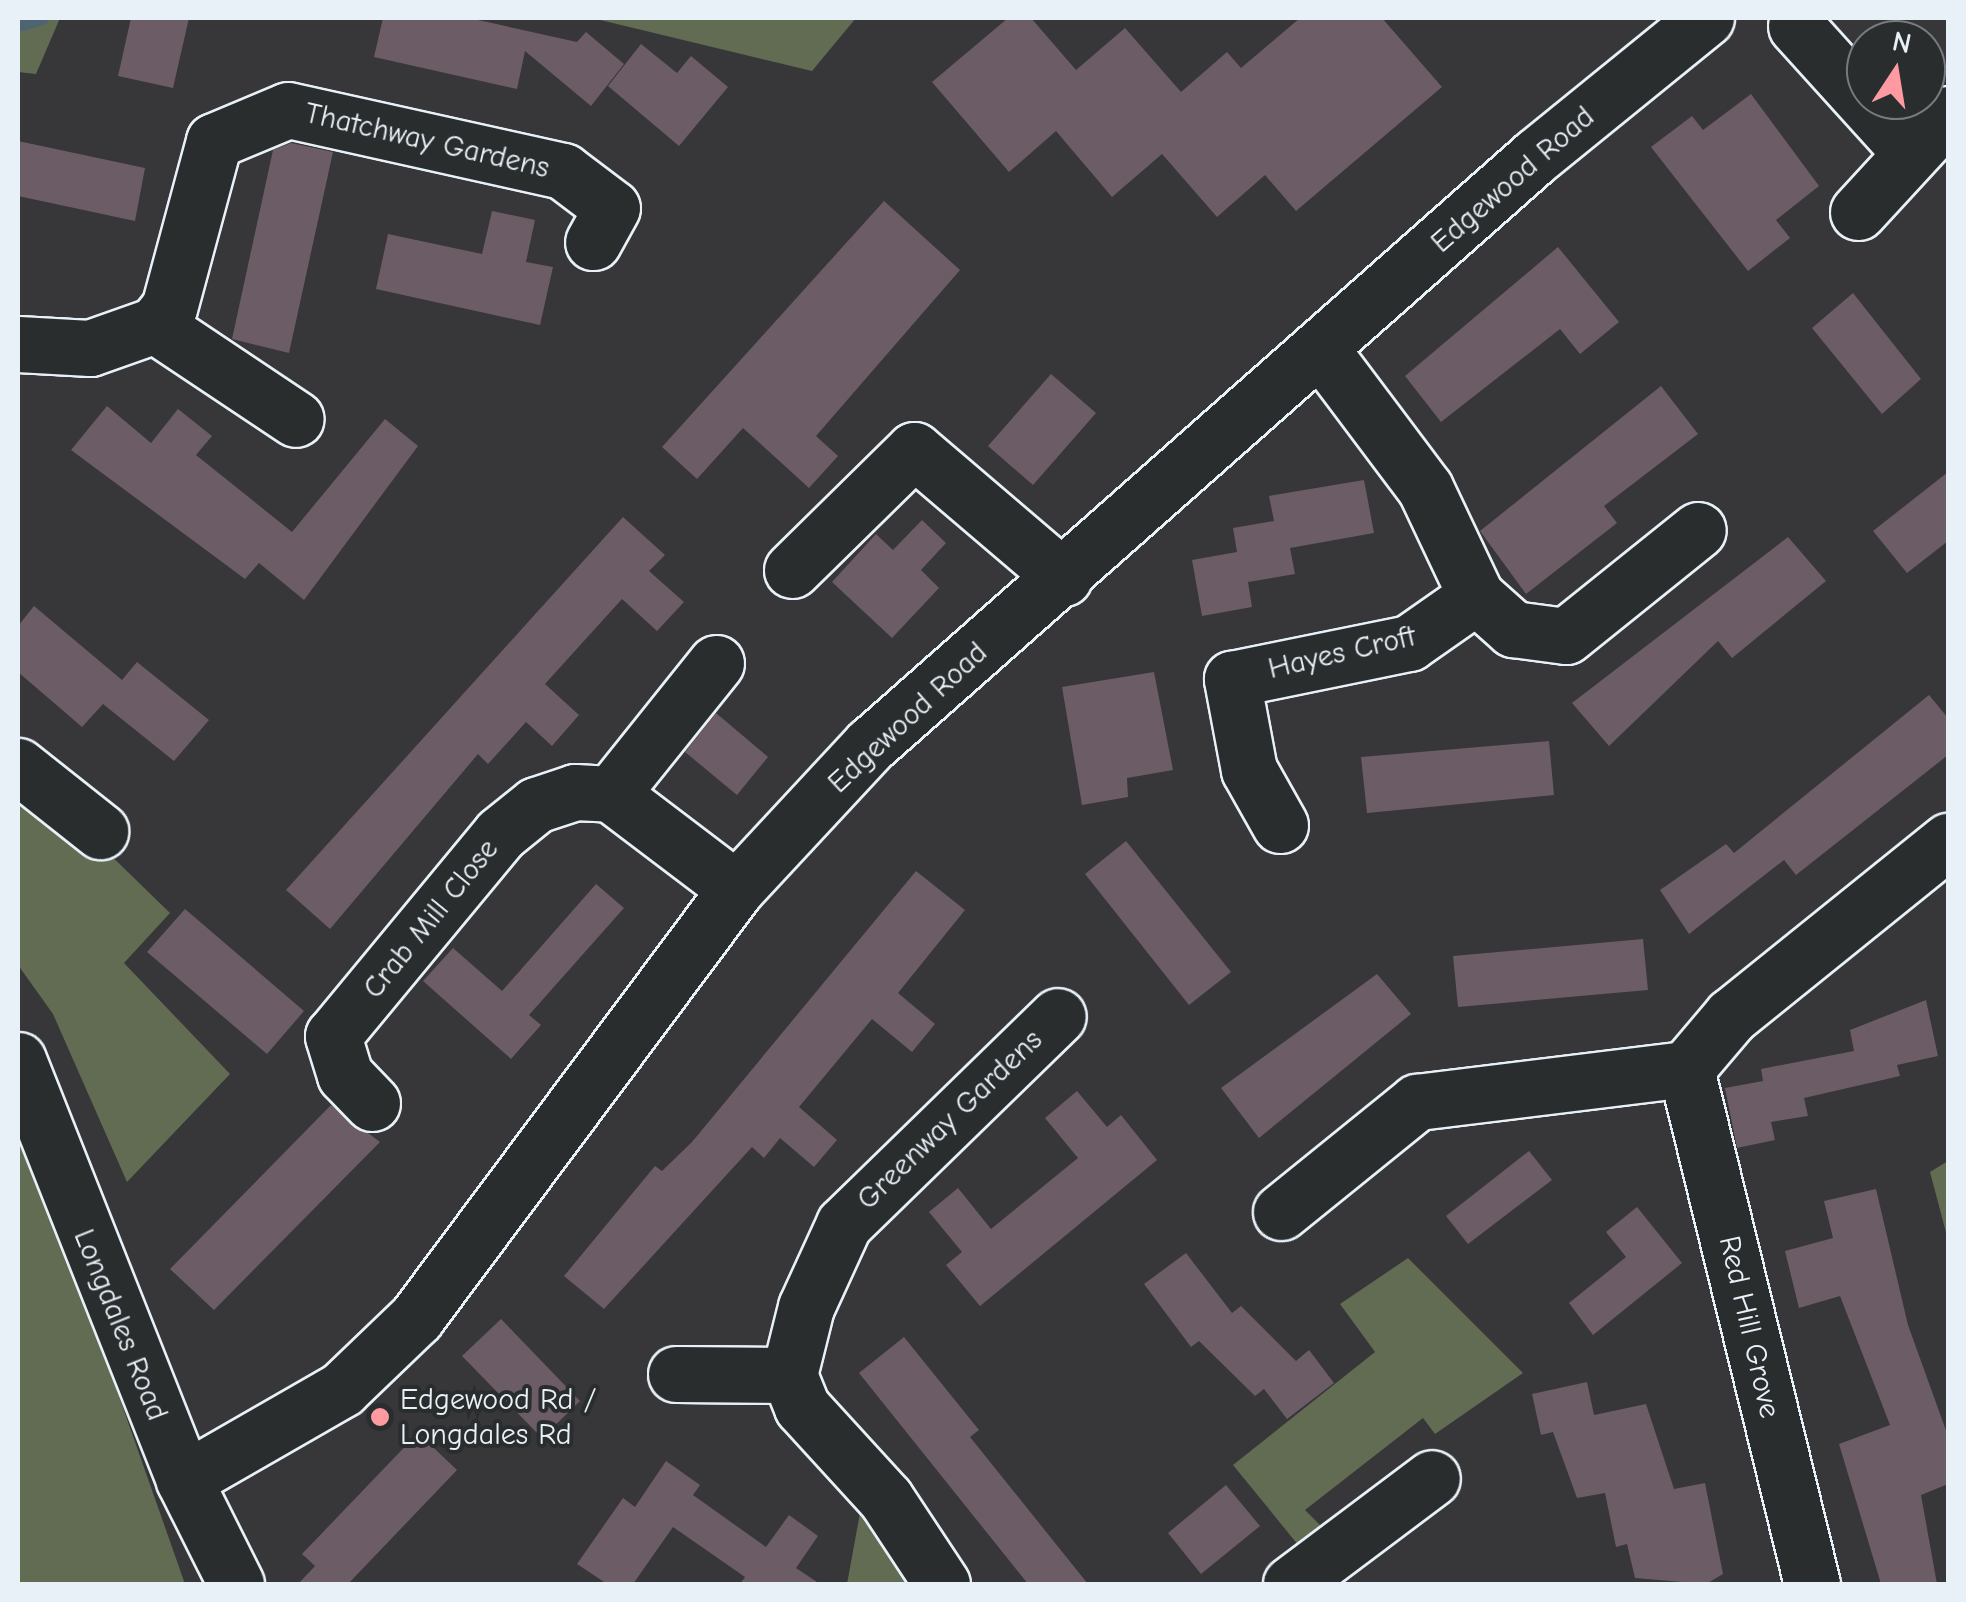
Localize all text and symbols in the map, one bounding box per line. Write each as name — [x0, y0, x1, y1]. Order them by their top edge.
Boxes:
north arrow — [1846, 20, 1946, 120]
text: N — [1890, 25, 1914, 60]
street label: Thatchway Gardens — [301, 95, 553, 187]
street label: Edgewood Road — [1424, 99, 1602, 261]
street label: Hayes Croft — [1265, 619, 1419, 687]
street label: Edgewood Road — [821, 635, 995, 801]
street label: Crab Mill Close — [356, 832, 506, 1006]
street label: Greenway Gardens — [850, 1022, 1050, 1218]
street label: Longdales Road — [65, 1224, 175, 1426]
street label: Red Hill Grove — [1711, 1233, 1787, 1421]
place label: Edgewood Rd / Longdales Rd — [400, 1382, 596, 1452]
marker: Edgewood Rd / Longdales Rd — [369, 1406, 391, 1428]

